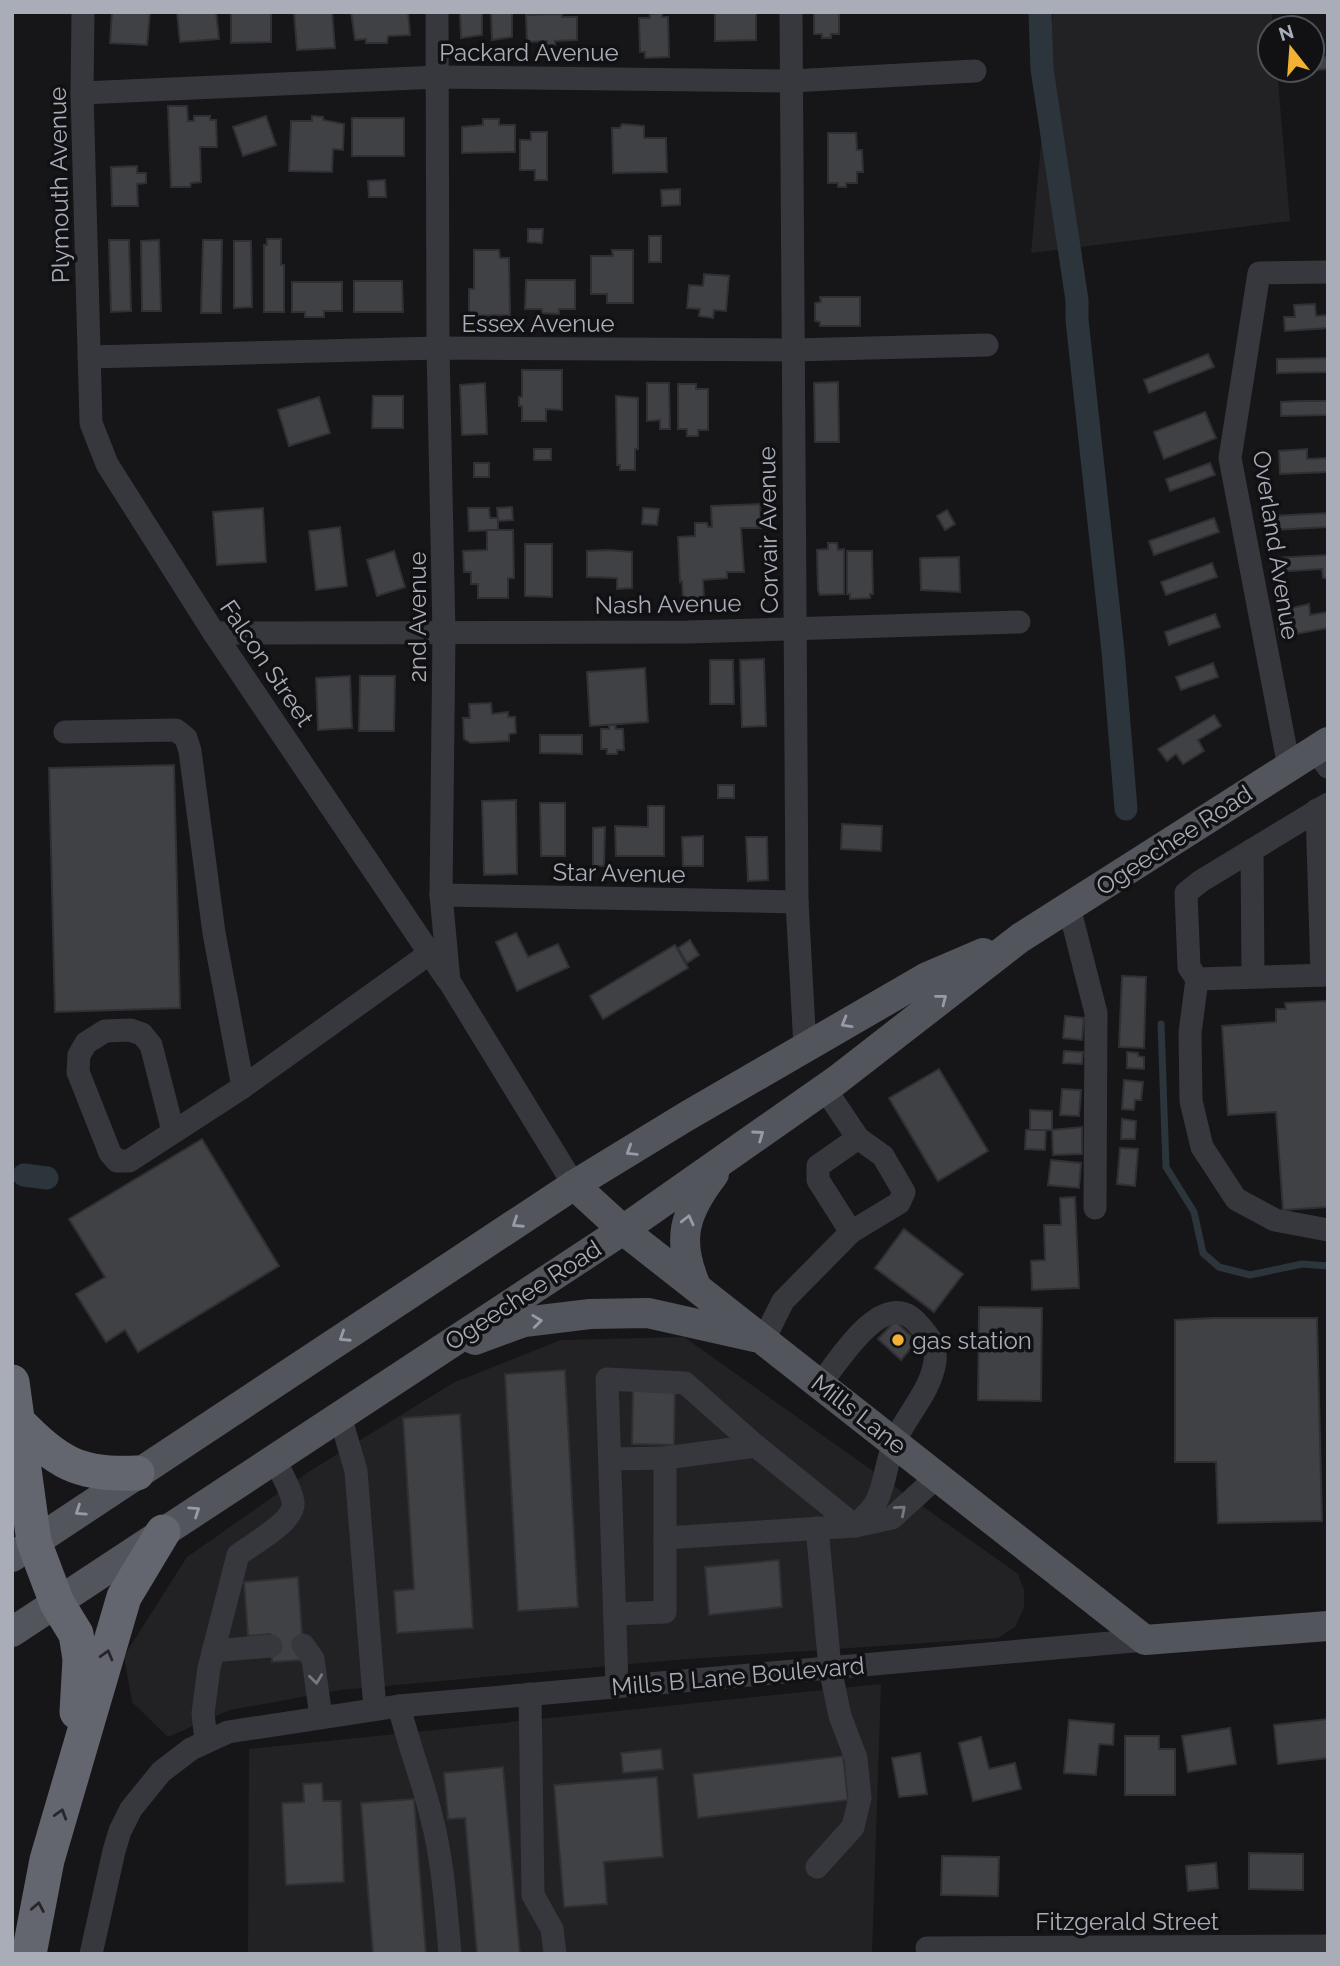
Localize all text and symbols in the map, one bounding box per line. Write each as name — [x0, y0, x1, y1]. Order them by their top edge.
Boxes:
north arrow — [1256, 14, 1326, 84]
text: N — [1276, 20, 1296, 45]
street label: Packard Avenue — [439, 38, 619, 67]
street label: Plymouth Avenue — [43, 87, 75, 283]
street label: Essex Avenue — [461, 309, 615, 338]
street label: Corvair Avenue — [752, 446, 784, 614]
street label: Overland Avenue — [1247, 448, 1305, 642]
street label: 2nd Avenue — [403, 551, 432, 683]
street label: Nash Avenue — [594, 588, 742, 620]
street label: Falcon Street — [214, 594, 320, 732]
street label: Ogeechee Road — [1091, 779, 1257, 901]
street label: Star Avenue — [552, 857, 686, 889]
one-way arrow — [934, 995, 946, 1008]
one-way arrow — [841, 1015, 854, 1028]
one-way arrow — [751, 1131, 764, 1143]
one-way arrow — [625, 1143, 638, 1156]
one-way arrow — [680, 1214, 694, 1226]
one-way arrow — [512, 1215, 525, 1227]
street label: Ogeechee Road — [440, 1234, 606, 1356]
one-way arrow — [531, 1313, 543, 1328]
place label: gas station — [912, 1326, 1032, 1355]
one-way arrow — [338, 1329, 351, 1342]
marker: gas station — [890, 1332, 906, 1348]
street label: Mills Lane — [806, 1368, 912, 1460]
one-way arrow — [75, 1503, 88, 1515]
one-way arrow — [188, 1506, 201, 1519]
one-way arrow — [892, 1506, 905, 1518]
one-way arrow — [99, 1650, 114, 1662]
street label: Mills B Lane Boulevard — [610, 1650, 866, 1702]
one-way arrow — [308, 1673, 323, 1685]
one-way arrow — [53, 1809, 67, 1821]
one-way arrow — [30, 1901, 45, 1913]
street label: Fitzgerald Street — [1035, 1907, 1219, 1936]

